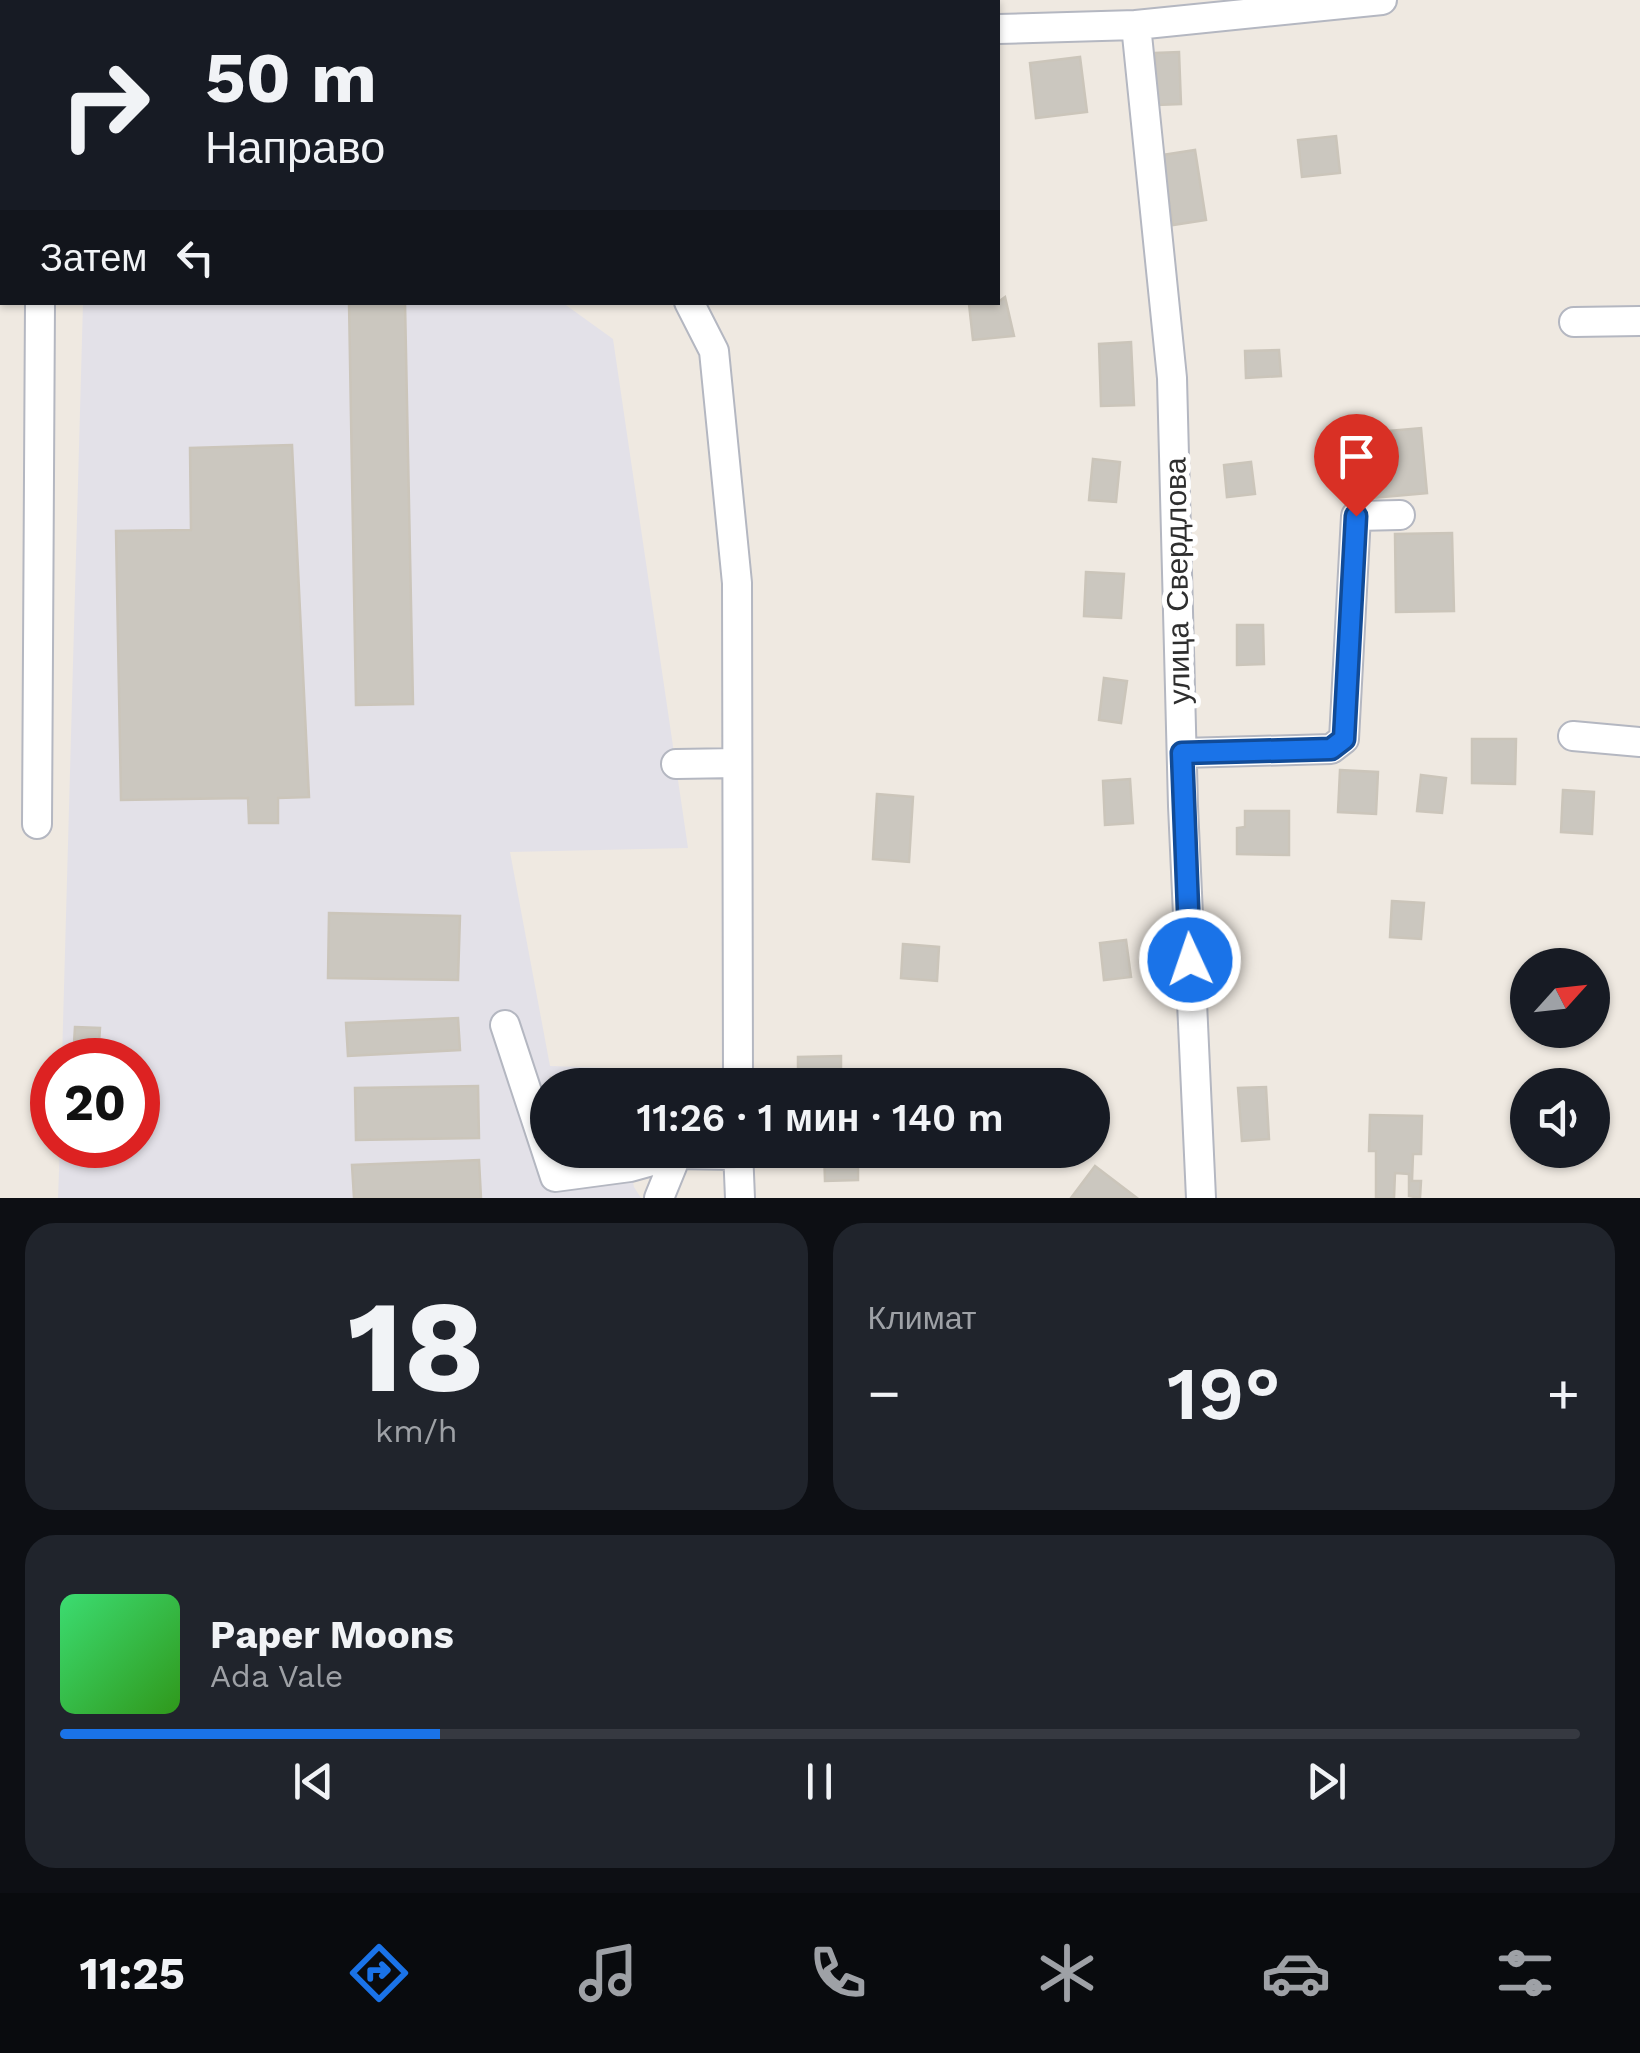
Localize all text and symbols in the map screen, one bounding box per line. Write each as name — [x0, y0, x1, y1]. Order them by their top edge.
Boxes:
text: 50 m — [205, 37, 377, 119]
icon: right — [40, 40, 170, 170]
text: Направо — [205, 121, 385, 174]
icon: left — [168, 230, 223, 285]
text: Затем — [40, 236, 148, 280]
pin — [1314, 414, 1399, 517]
icon: arrive — [1329, 429, 1384, 484]
street label: улица Свердлова — [1157, 457, 1197, 705]
position arrow — [1138, 908, 1242, 1012]
north arrow — [1510, 948, 1610, 1048]
map controls — [1510, 948, 1610, 1168]
speed limit sign: 20 — [30, 1038, 160, 1168]
button: sound — [1510, 1068, 1610, 1168]
text: 11:26 · 1 мин · 140 m — [636, 1096, 1004, 1140]
text: 18 — [347, 1270, 485, 1423]
text: Климат — [868, 1299, 976, 1337]
text: 19° — [1167, 1349, 1281, 1437]
text: − — [868, 1361, 901, 1425]
text: + — [1547, 1361, 1580, 1425]
text: km/h — [375, 1412, 457, 1450]
text: Paper Moons — [210, 1613, 454, 1657]
text: Ada Vale — [210, 1657, 343, 1695]
icon: previous — [286, 1754, 341, 1809]
icon: pause — [792, 1754, 847, 1809]
icon: next — [1299, 1754, 1354, 1809]
icon: directions — [344, 1938, 414, 2008]
icon: music — [573, 1938, 643, 2008]
icon: phone — [803, 1938, 873, 2008]
icon: climate — [1032, 1938, 1102, 2008]
icon: car — [1261, 1938, 1331, 2008]
icon: filters — [1490, 1938, 1560, 2008]
text: 11:25 — [80, 1947, 185, 2000]

